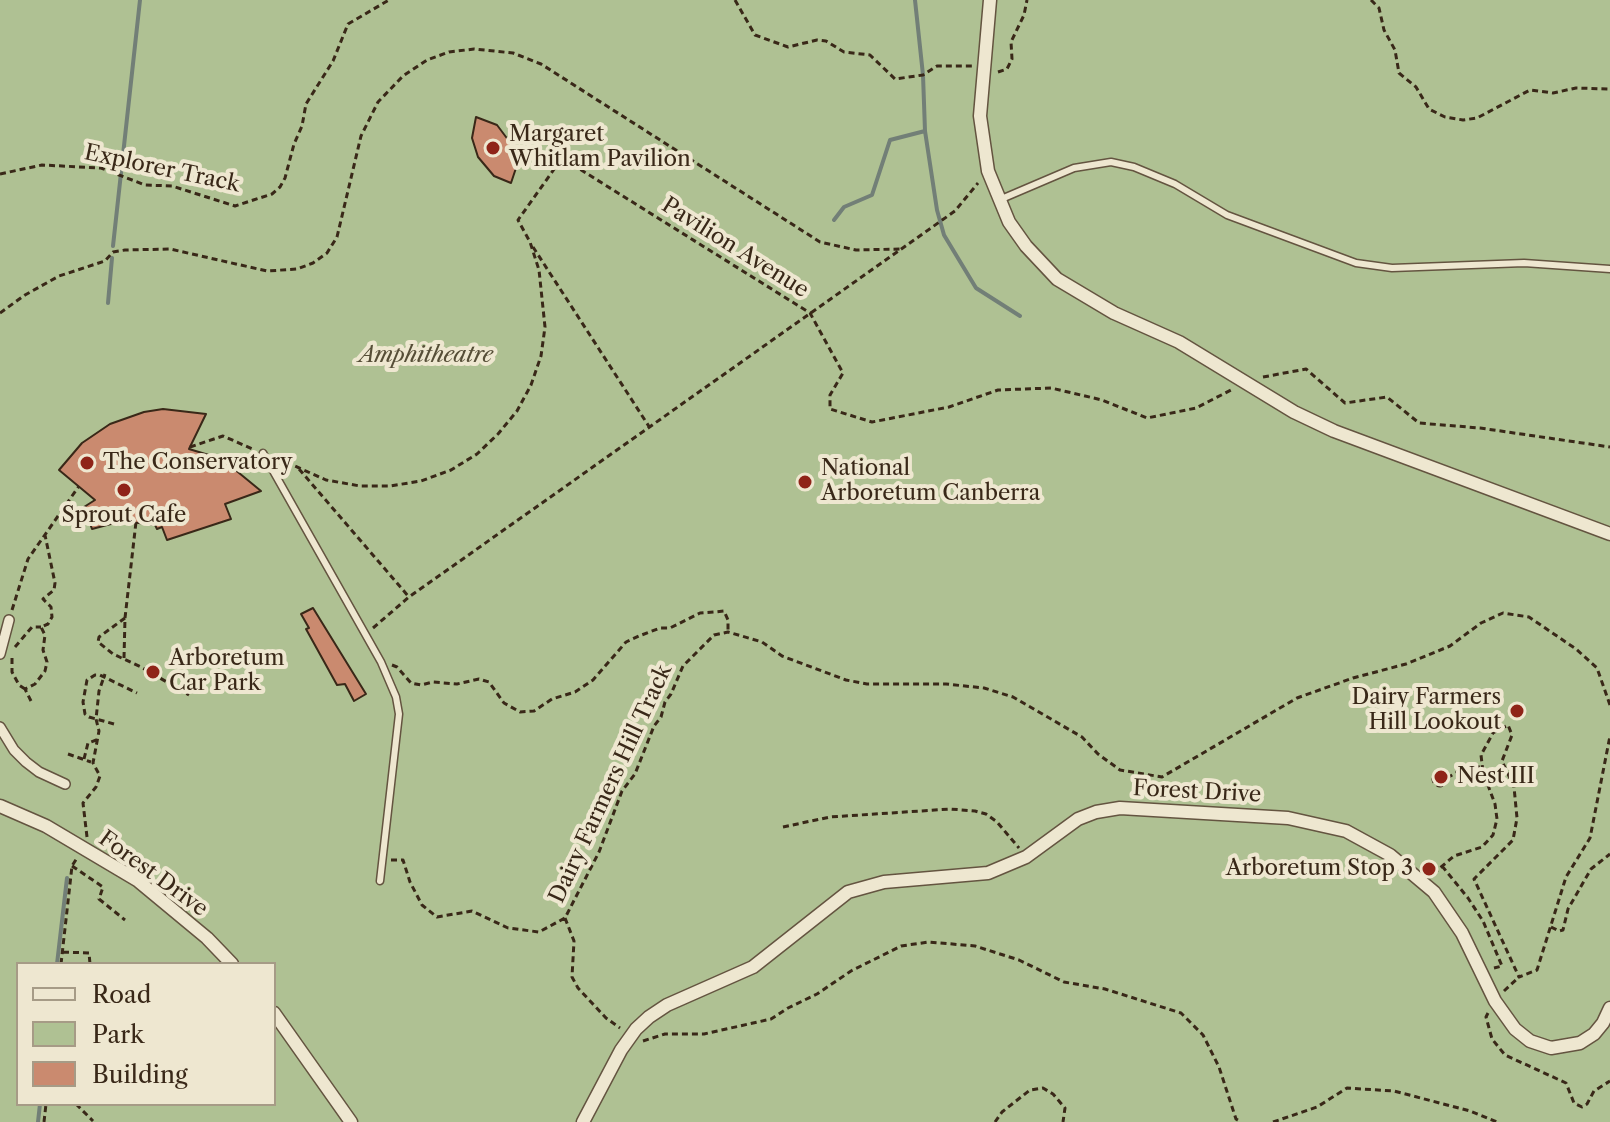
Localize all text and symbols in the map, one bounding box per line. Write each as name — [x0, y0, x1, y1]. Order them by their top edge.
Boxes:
place label: Margaret Whitlam Pavilion — [509, 122, 691, 174]
marker: Margaret Whitlam Pavilion — [484, 139, 502, 157]
street label: Explorer Track — [82, 140, 242, 198]
street label: Pavilion Avenue — [657, 192, 813, 304]
park label: Amphitheatre — [359, 343, 493, 369]
place label: The Conservatory — [103, 450, 292, 476]
marker: The Conservatory — [78, 454, 96, 472]
place label: National Arboretum Canberra — [821, 456, 1040, 508]
marker: National Arboretum Canberra — [796, 473, 814, 491]
marker: Sprout Cafe — [115, 481, 133, 499]
place label: Sprout Cafe — [62, 503, 186, 529]
place label: Arboretum Car Park — [169, 646, 284, 698]
street label: Dairy Farmers Hill Track — [544, 661, 678, 907]
marker: Arboretum Car Park — [144, 663, 162, 681]
place label: Dairy Farmers Hill Lookout — [1351, 685, 1501, 736]
marker: Dairy Farmers Hill Lookout — [1508, 702, 1526, 720]
place label: Nest III — [1457, 764, 1535, 790]
marker: Nest III — [1432, 768, 1450, 786]
street label: Forest Drive — [1132, 775, 1262, 809]
street label: Forest Drive — [93, 826, 213, 922]
place label: Arboretum Stop 3 — [1226, 856, 1413, 882]
marker: Arboretum Stop 3 — [1420, 860, 1438, 878]
legend — [16, 962, 276, 1106]
text: Road — [92, 980, 151, 1009]
text: Park — [92, 1020, 144, 1049]
text: Building — [92, 1060, 188, 1089]

